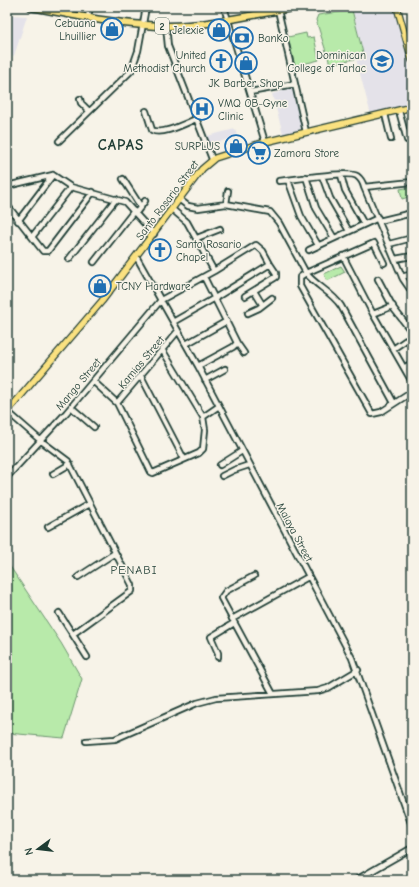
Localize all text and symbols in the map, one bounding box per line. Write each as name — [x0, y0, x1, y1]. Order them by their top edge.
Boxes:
shop icon: Cebuana Lhuillier — [99, 16, 125, 42]
place label: Cebuana Lhuillier — [55, 17, 97, 43]
shop icon: Jelexie — [206, 17, 232, 43]
road number: 2 — [155, 18, 169, 34]
place label: Jelexie — [172, 24, 204, 37]
bank icon: BanKo — [229, 25, 255, 51]
place label: BanKo — [258, 32, 289, 45]
church icon: United Methodist Church — [208, 48, 234, 74]
school or university icon: Dominican College of Tarlac — [369, 48, 395, 74]
place label: United Methodist Church — [123, 49, 206, 75]
place label: Dominican College of Tarlac — [287, 49, 367, 75]
shop icon: JK Barber Shop — [233, 50, 259, 76]
place label: JK Barber Shop — [209, 77, 284, 90]
hospital icon: VMQ OB-Gyne Clinic — [189, 96, 215, 122]
place label: VMQ OB-Gyne Clinic — [218, 97, 288, 123]
shop icon: SURPLUS — [223, 133, 249, 159]
district label: CAPAS — [98, 136, 144, 154]
place label: SURPLUS — [175, 140, 220, 153]
supermarket icon: Zamora Store — [246, 140, 272, 166]
place label: Zamora Store — [274, 147, 339, 160]
street label: Santo Rosario Street — [133, 157, 202, 243]
church icon: Santo Rosario Chapel — [147, 237, 173, 263]
place label: Santo Rosario Chapel — [176, 238, 241, 264]
shop icon: TCNY Hardware — [87, 273, 113, 299]
place label: TCNY Hardware — [116, 280, 191, 293]
street label: Kamias Street — [116, 333, 168, 391]
street label: Mango Street — [53, 355, 104, 413]
street label: Malaya Street — [274, 501, 316, 565]
district label: PENABI — [111, 563, 157, 577]
north arrow — [18, 829, 58, 869]
text: N — [22, 846, 36, 857]

